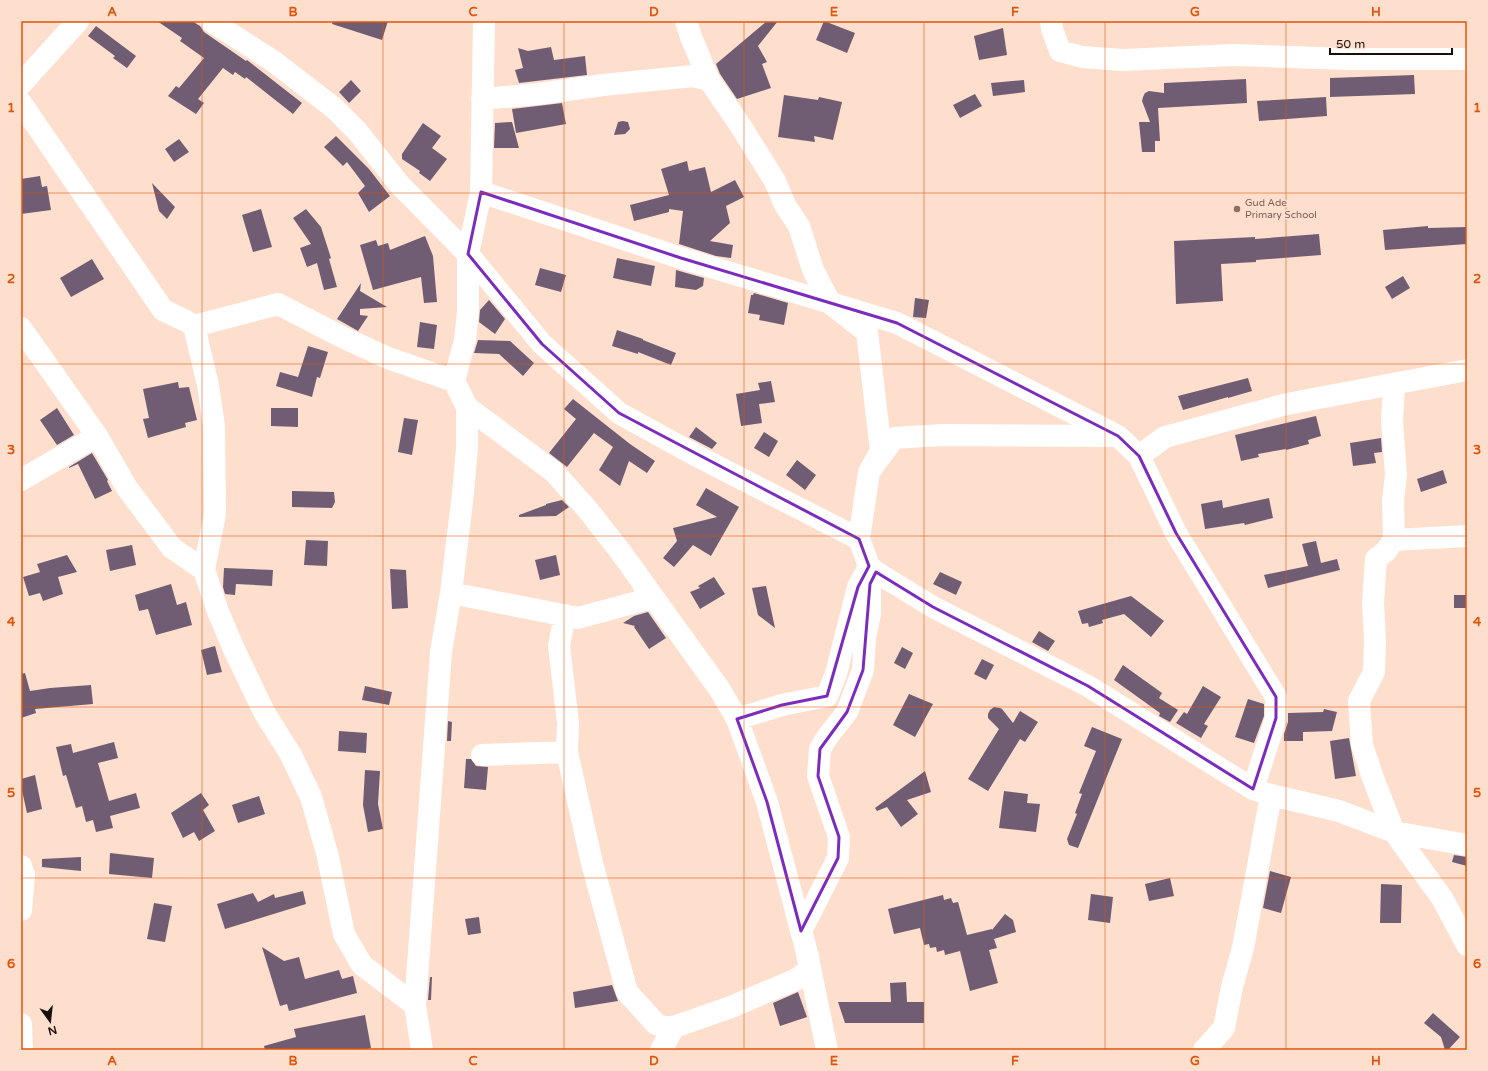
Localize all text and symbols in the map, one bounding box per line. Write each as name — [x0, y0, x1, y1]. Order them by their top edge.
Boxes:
text: A — [107, 4, 117, 20]
text: B — [288, 4, 298, 20]
text: C — [468, 4, 478, 20]
text: D — [649, 4, 659, 20]
text: E — [830, 4, 838, 20]
text: F — [1011, 4, 1019, 20]
text: G — [1190, 4, 1200, 20]
text: H — [1371, 4, 1381, 20]
scale bar — [1330, 30, 1452, 56]
text: 50 m — [1336, 37, 1365, 51]
text: 1 — [7, 100, 15, 116]
text: 1 — [1473, 100, 1481, 116]
place label: Gud Ade Primary School — [1245, 197, 1317, 221]
marker: Gud Ade Primary School — [1232, 204, 1242, 214]
text: 2 — [7, 271, 15, 287]
text: 2 — [1473, 271, 1481, 287]
text: 3 — [7, 442, 15, 458]
text: 3 — [1473, 442, 1481, 458]
text: 4 — [7, 614, 16, 630]
text: 4 — [1473, 614, 1482, 630]
text: 5 — [7, 785, 15, 801]
text: 5 — [1473, 785, 1481, 801]
text: 6 — [7, 956, 15, 972]
text: 6 — [1473, 956, 1481, 972]
north arrow — [30, 1001, 70, 1041]
text: N — [47, 1023, 58, 1038]
text: A — [107, 1053, 117, 1069]
text: B — [288, 1053, 298, 1069]
text: C — [468, 1053, 478, 1069]
text: D — [649, 1053, 659, 1069]
text: E — [830, 1053, 838, 1069]
text: F — [1011, 1053, 1019, 1069]
text: G — [1190, 1053, 1200, 1069]
text: H — [1371, 1053, 1381, 1069]

